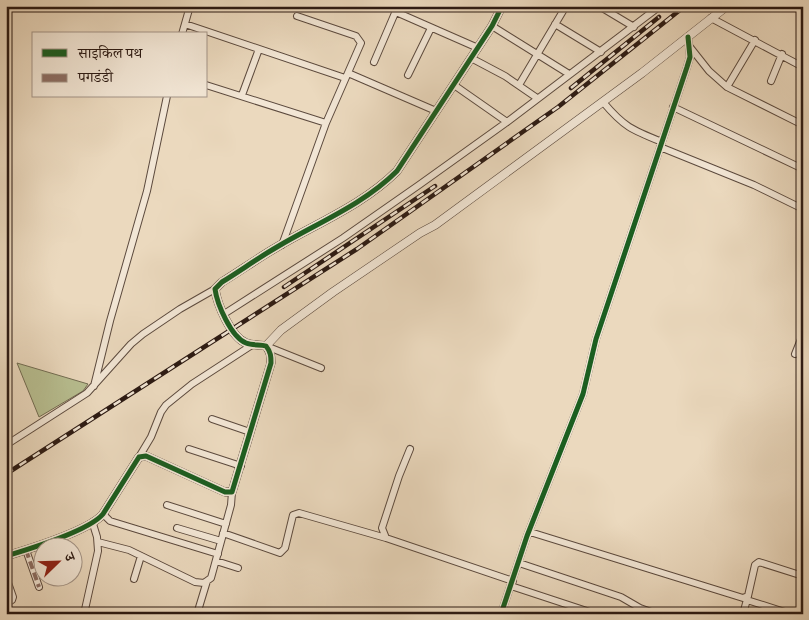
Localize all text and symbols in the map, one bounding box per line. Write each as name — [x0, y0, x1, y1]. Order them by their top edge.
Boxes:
legend — [32, 32, 208, 98]
text: साइकिल पथ — [77, 44, 143, 63]
text: पगडंडी — [77, 68, 114, 87]
north arrow — [32, 538, 82, 588]
text: उ — [59, 550, 79, 565]

